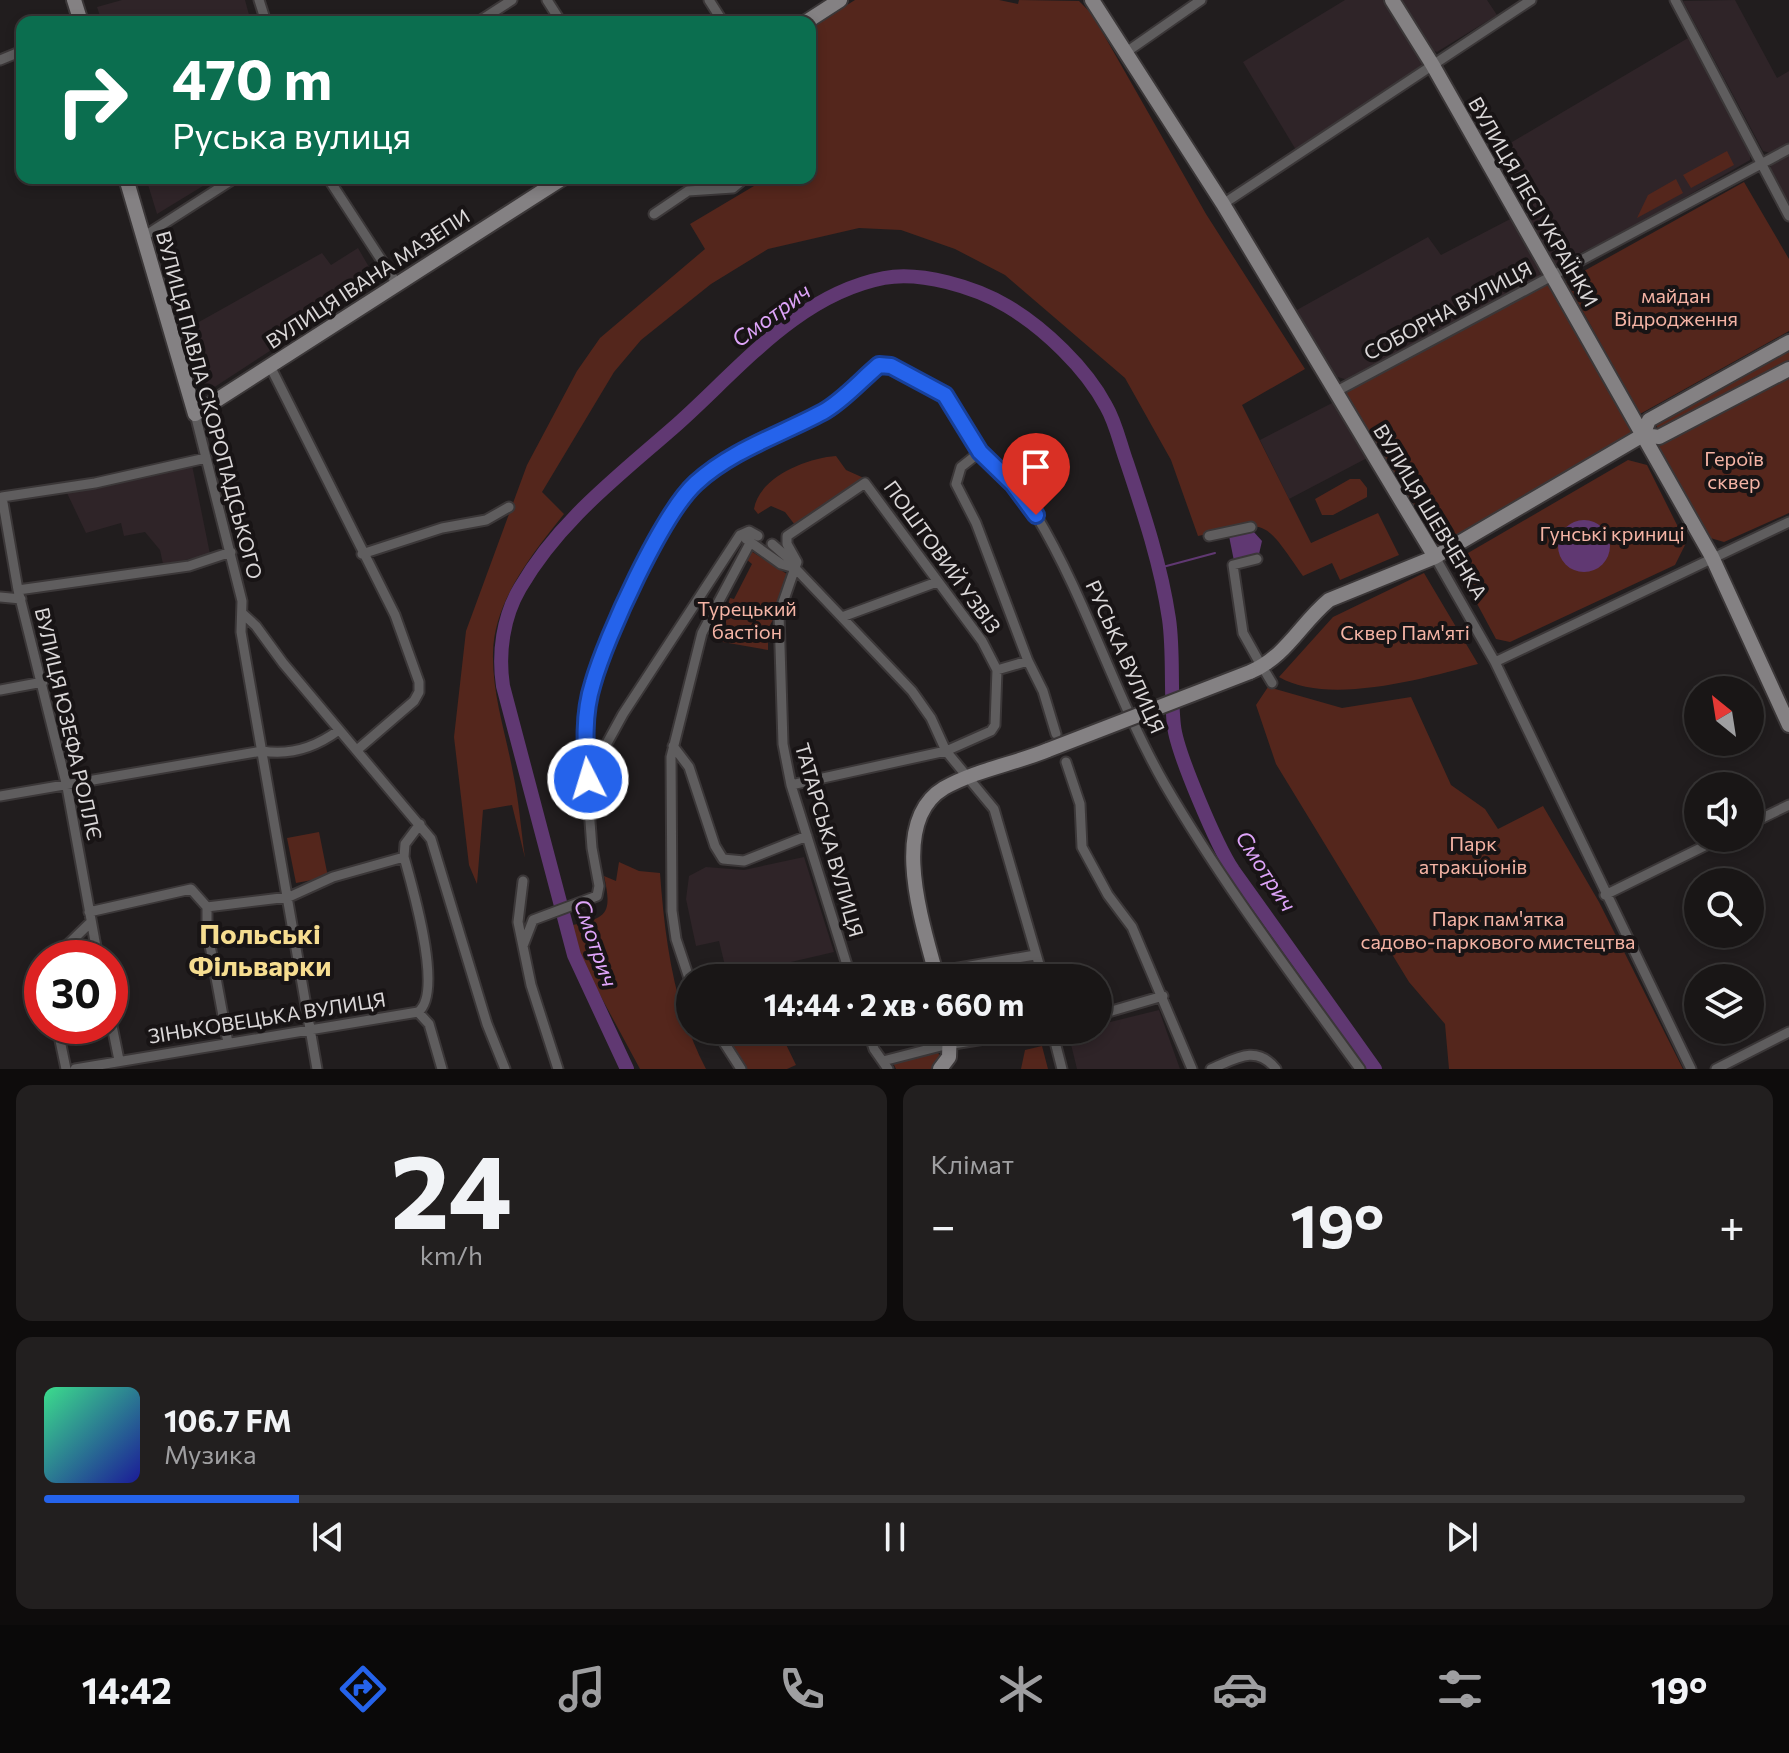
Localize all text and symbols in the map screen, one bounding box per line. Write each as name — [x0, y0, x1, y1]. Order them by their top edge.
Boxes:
text: 470 m — [172, 43, 332, 112]
icon: right — [40, 48, 144, 152]
street label: ВУЛИЦЯ ЛЕСІ УКРАЇНКИ — [1464, 92, 1604, 311]
text: Руська вулиця — [172, 112, 411, 156]
street label: ВУЛИЦЯ ІВАНА МАЗЕПИ — [261, 203, 474, 353]
street label: ВУЛИЦЯ ПАВЛА СКОРОПАДСЬКОГО — [152, 228, 268, 582]
street label: СОБОРНА ВУЛИЦЯ — [1359, 256, 1536, 365]
water label: Смотрич — [726, 277, 816, 352]
park label: майдан Відродження — [1614, 283, 1738, 330]
street label: ВУЛИЦЯ ШЕВЧЕНКА — [1369, 420, 1493, 604]
pin — [1002, 433, 1070, 515]
icon: arrive — [1014, 445, 1058, 489]
park label: Героїв сквер — [1704, 446, 1764, 493]
street label: ПОШТОВИЙ УЗВІЗ — [879, 476, 1006, 637]
park label: Гунські криниці — [1539, 521, 1685, 545]
street label: РУСЬКА ВУЛИЦЯ — [1081, 576, 1170, 737]
park label: Турецький бастіон — [697, 596, 797, 643]
street label: ВУЛИЦЯ ЮЗЕФА РОЛЛЄ — [30, 605, 107, 843]
park label: Сквер Пам'яті — [1340, 620, 1470, 644]
north arrow — [1684, 676, 1764, 756]
map controls — [1684, 676, 1764, 1044]
position arrow — [546, 737, 630, 821]
street label: ТАТАРСЬКА ВУЛИЦЯ — [791, 740, 869, 940]
button: sound — [1684, 772, 1764, 852]
water label: Смотрич — [1230, 825, 1303, 917]
park label: Парк атракціонів — [1419, 831, 1527, 878]
button: search — [1684, 868, 1764, 948]
water label: Смотрич — [569, 895, 624, 991]
park label: Парк пам'ятка садово-паркового мистецтва — [1361, 906, 1635, 953]
district label: Польські Фільварки — [188, 916, 332, 982]
speed limit sign: 30 — [24, 940, 128, 1044]
button: layers — [1684, 964, 1764, 1044]
text: 14:44 · 2 хв · 660 m — [764, 985, 1024, 1022]
street label: ЗІНЬКОВЕЦЬКА ВУЛИЦЯ — [146, 986, 387, 1048]
text: 24 — [390, 1123, 512, 1250]
text: Клімат — [931, 1148, 1014, 1179]
text: 19° — [1290, 1187, 1384, 1260]
text: − — [931, 1197, 956, 1251]
text: + — [1719, 1197, 1745, 1251]
text: km/h — [420, 1239, 483, 1270]
text: 106.7 FM — [164, 1401, 292, 1438]
text: Музика — [164, 1438, 256, 1469]
icon: previous — [306, 1515, 350, 1559]
icon: pause — [873, 1515, 917, 1559]
icon: next — [1440, 1515, 1484, 1559]
icon: directions — [335, 1661, 391, 1717]
icon: music — [554, 1661, 610, 1717]
icon: phone — [774, 1661, 830, 1717]
icon: climate — [993, 1661, 1049, 1717]
icon: car — [1212, 1661, 1268, 1717]
icon: filters — [1432, 1661, 1488, 1717]
text: 14:42 — [82, 1667, 172, 1711]
text: 19° — [1651, 1667, 1707, 1711]

